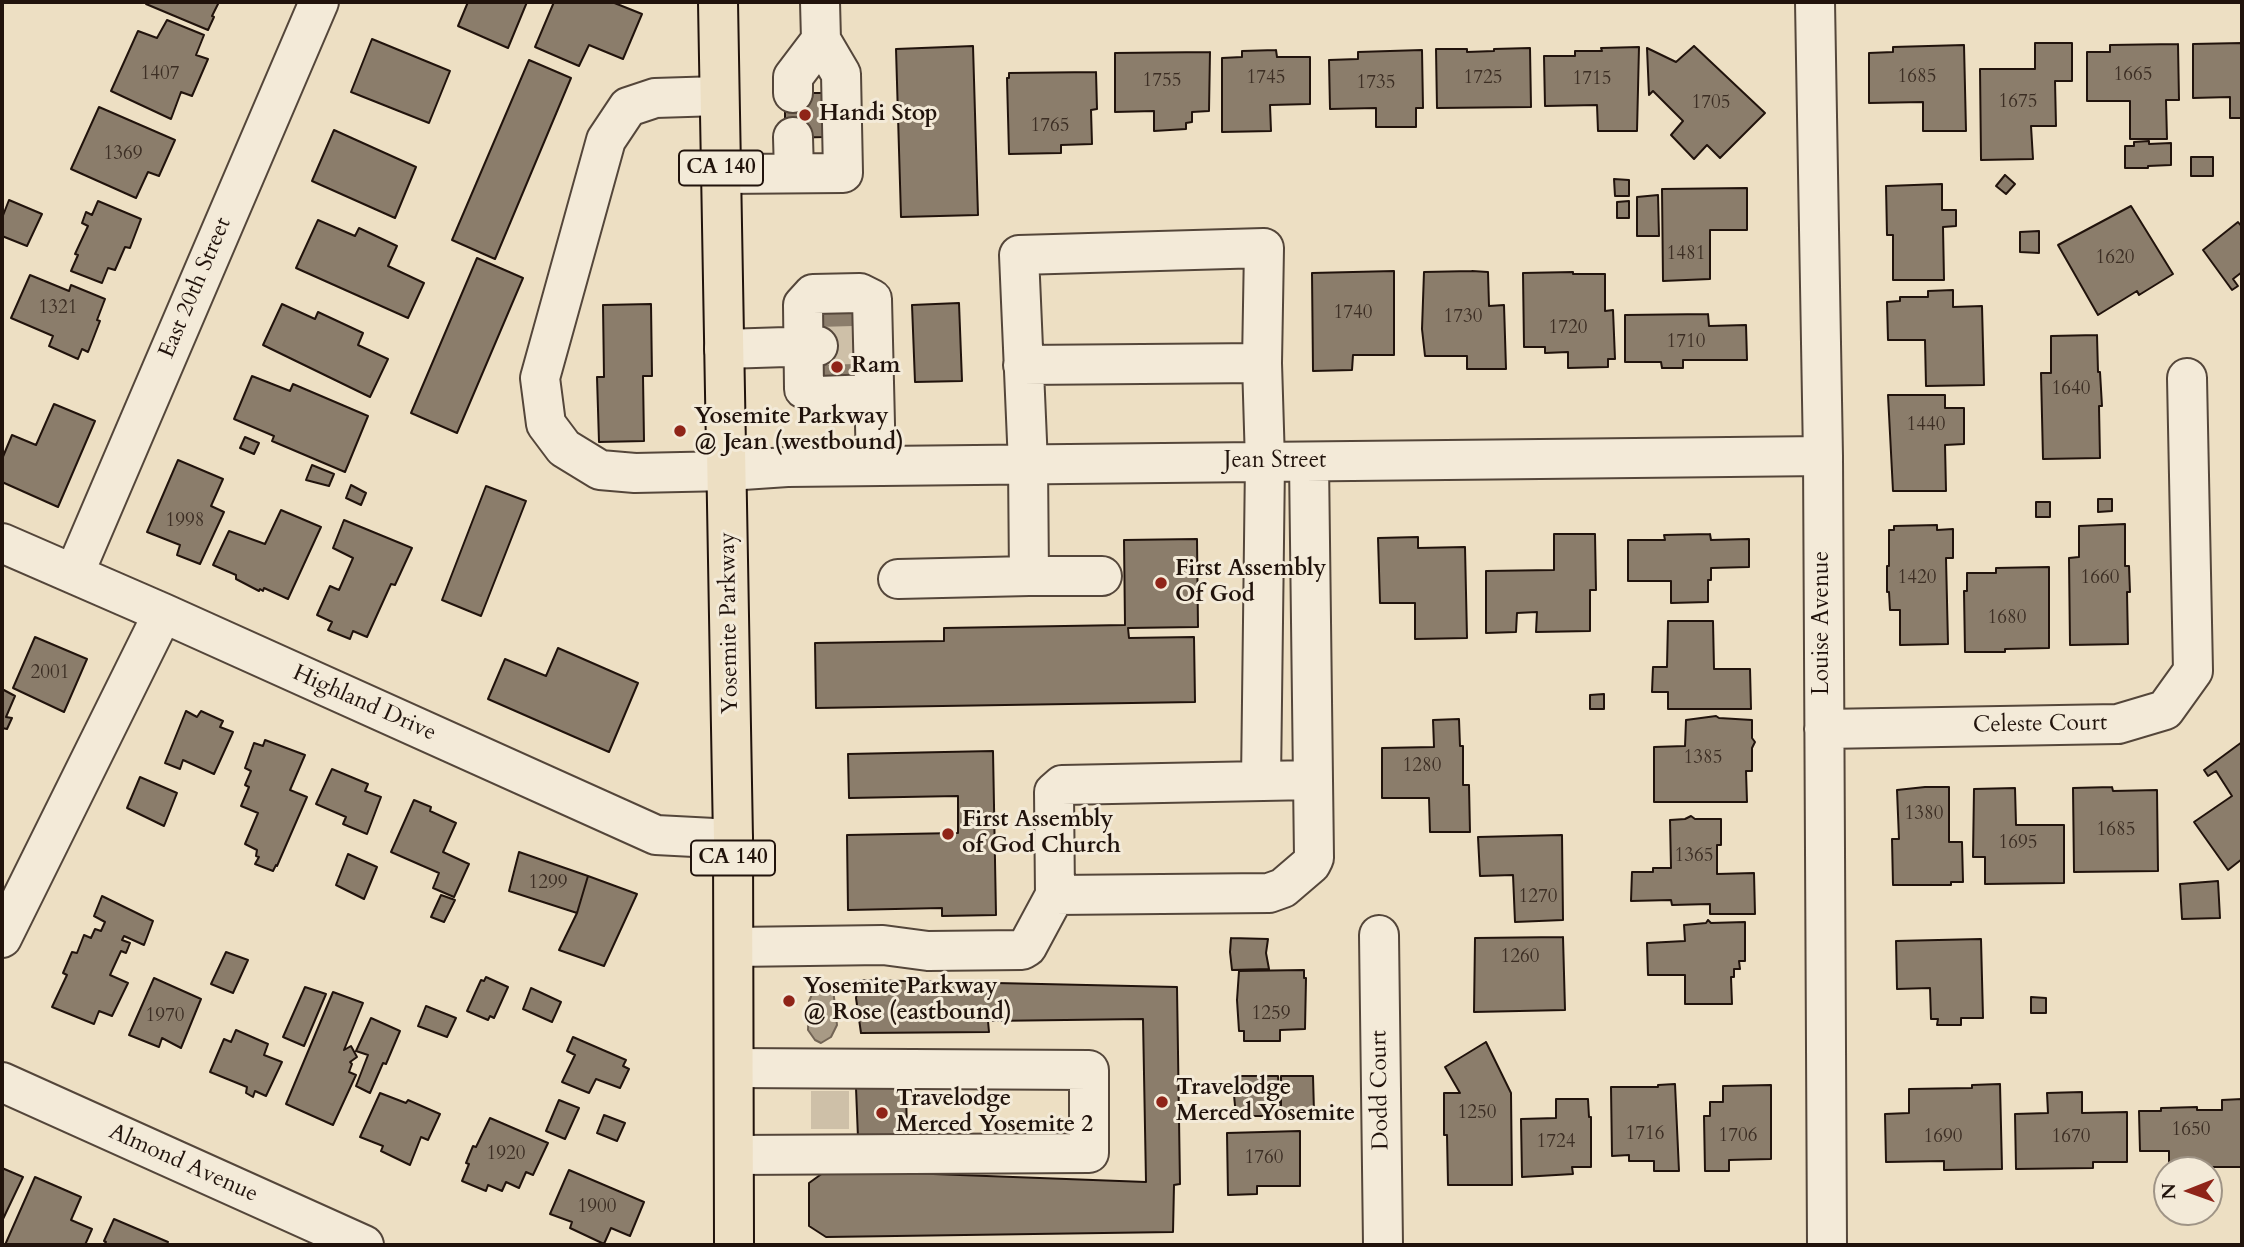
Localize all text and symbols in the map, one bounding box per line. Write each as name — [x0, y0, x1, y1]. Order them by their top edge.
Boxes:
house number: 1407 — [141, 64, 179, 86]
house number: 1665 — [2114, 65, 2152, 87]
house number: 1685 — [1898, 67, 1936, 89]
house number: 1745 — [1247, 68, 1285, 90]
house number: 1725 — [1464, 68, 1502, 90]
house number: 1715 — [1573, 69, 1611, 91]
house number: 1755 — [1143, 71, 1181, 93]
house number: 1735 — [1357, 73, 1395, 95]
house number: 1675 — [1999, 92, 2037, 114]
house number: 1705 — [1692, 93, 1730, 115]
place label: Handi Stop — [819, 101, 938, 129]
marker: Handi Stop — [797, 107, 813, 123]
house number: 1765 — [1031, 116, 1069, 138]
house number: 1369 — [104, 144, 142, 166]
road number: CA 140 — [679, 150, 763, 186]
street label: East 20th Street — [154, 213, 238, 363]
house number: 1481 — [1667, 244, 1705, 266]
house number: 1620 — [2096, 248, 2134, 270]
house number: 1321 — [39, 298, 77, 320]
house number: 1740 — [1334, 303, 1372, 325]
house number: 1730 — [1444, 307, 1482, 329]
house number: 1720 — [1549, 318, 1587, 340]
house number: 1710 — [1667, 332, 1705, 354]
place label: Ram — [851, 353, 901, 381]
marker: Ram — [829, 359, 845, 375]
house number: 1640 — [2052, 379, 2090, 401]
place label: Yosemite Parkway @ Jean (westbound) — [694, 404, 904, 458]
house number: 1440 — [1907, 415, 1945, 437]
marker: Yosemite Parkway @ Jean (westbound) — [672, 423, 688, 439]
street label: Jean Street — [1224, 448, 1326, 476]
house number: 1998 — [166, 511, 204, 533]
street label: Yosemite Parkway — [715, 532, 745, 714]
street label: Louise Avenue — [1809, 551, 1837, 695]
place label: First Assembly Of God — [1175, 556, 1326, 610]
house number: 1420 — [1898, 568, 1936, 590]
house number: 1660 — [2081, 568, 2119, 590]
marker: First Assembly Of God — [1153, 575, 1169, 591]
house number: 1680 — [1988, 608, 2026, 630]
street label: Highland Drive — [288, 660, 440, 748]
house number: 2001 — [31, 663, 69, 685]
street label: Celeste Court — [1973, 710, 2107, 740]
house number: 1385 — [1684, 748, 1722, 770]
house number: 1280 — [1403, 756, 1441, 778]
house number: 1380 — [1905, 804, 1943, 826]
place label: First Assembly of God Church — [962, 807, 1121, 861]
house number: 1685 — [2097, 820, 2135, 842]
marker: First Assembly of God Church — [940, 826, 956, 842]
house number: 1695 — [1999, 833, 2037, 855]
road number: CA 140 — [691, 840, 775, 876]
house number: 1365 — [1675, 846, 1713, 868]
house number: 1299 — [529, 873, 567, 895]
house number: 1270 — [1519, 887, 1557, 909]
house number: 1260 — [1501, 947, 1539, 969]
place label: Yosemite Parkway @ Rose (eastbound) — [803, 974, 1012, 1028]
marker: Yosemite Parkway @ Rose (eastbound) — [781, 993, 797, 1009]
house number: 1259 — [1252, 1004, 1290, 1026]
house number: 1970 — [146, 1006, 184, 1028]
street label: Dodd Court — [1366, 1030, 1396, 1150]
place label: Travelodge Merced Yosemite — [1176, 1075, 1355, 1129]
place label: Travelodge Merced Yosemite 2 — [896, 1086, 1093, 1140]
marker: Travelodge Merced Yosemite — [1154, 1094, 1170, 1110]
house number: 1250 — [1458, 1103, 1496, 1125]
marker: Travelodge Merced Yosemite 2 — [874, 1105, 890, 1121]
street label: Almond Avenue — [104, 1119, 262, 1209]
house number: 1650 — [2172, 1120, 2210, 1142]
house number: 1716 — [1626, 1124, 1664, 1146]
house number: 1706 — [1719, 1126, 1757, 1148]
house number: 1690 — [1924, 1127, 1962, 1149]
house number: 1670 — [2052, 1127, 2090, 1149]
house number: 1724 — [1537, 1132, 1575, 1154]
house number: 1920 — [487, 1144, 525, 1166]
house number: 1760 — [1245, 1148, 1283, 1170]
north arrow — [2153, 1156, 2223, 1226]
text: N — [2156, 1183, 2182, 1200]
house number: 1900 — [578, 1197, 616, 1219]

